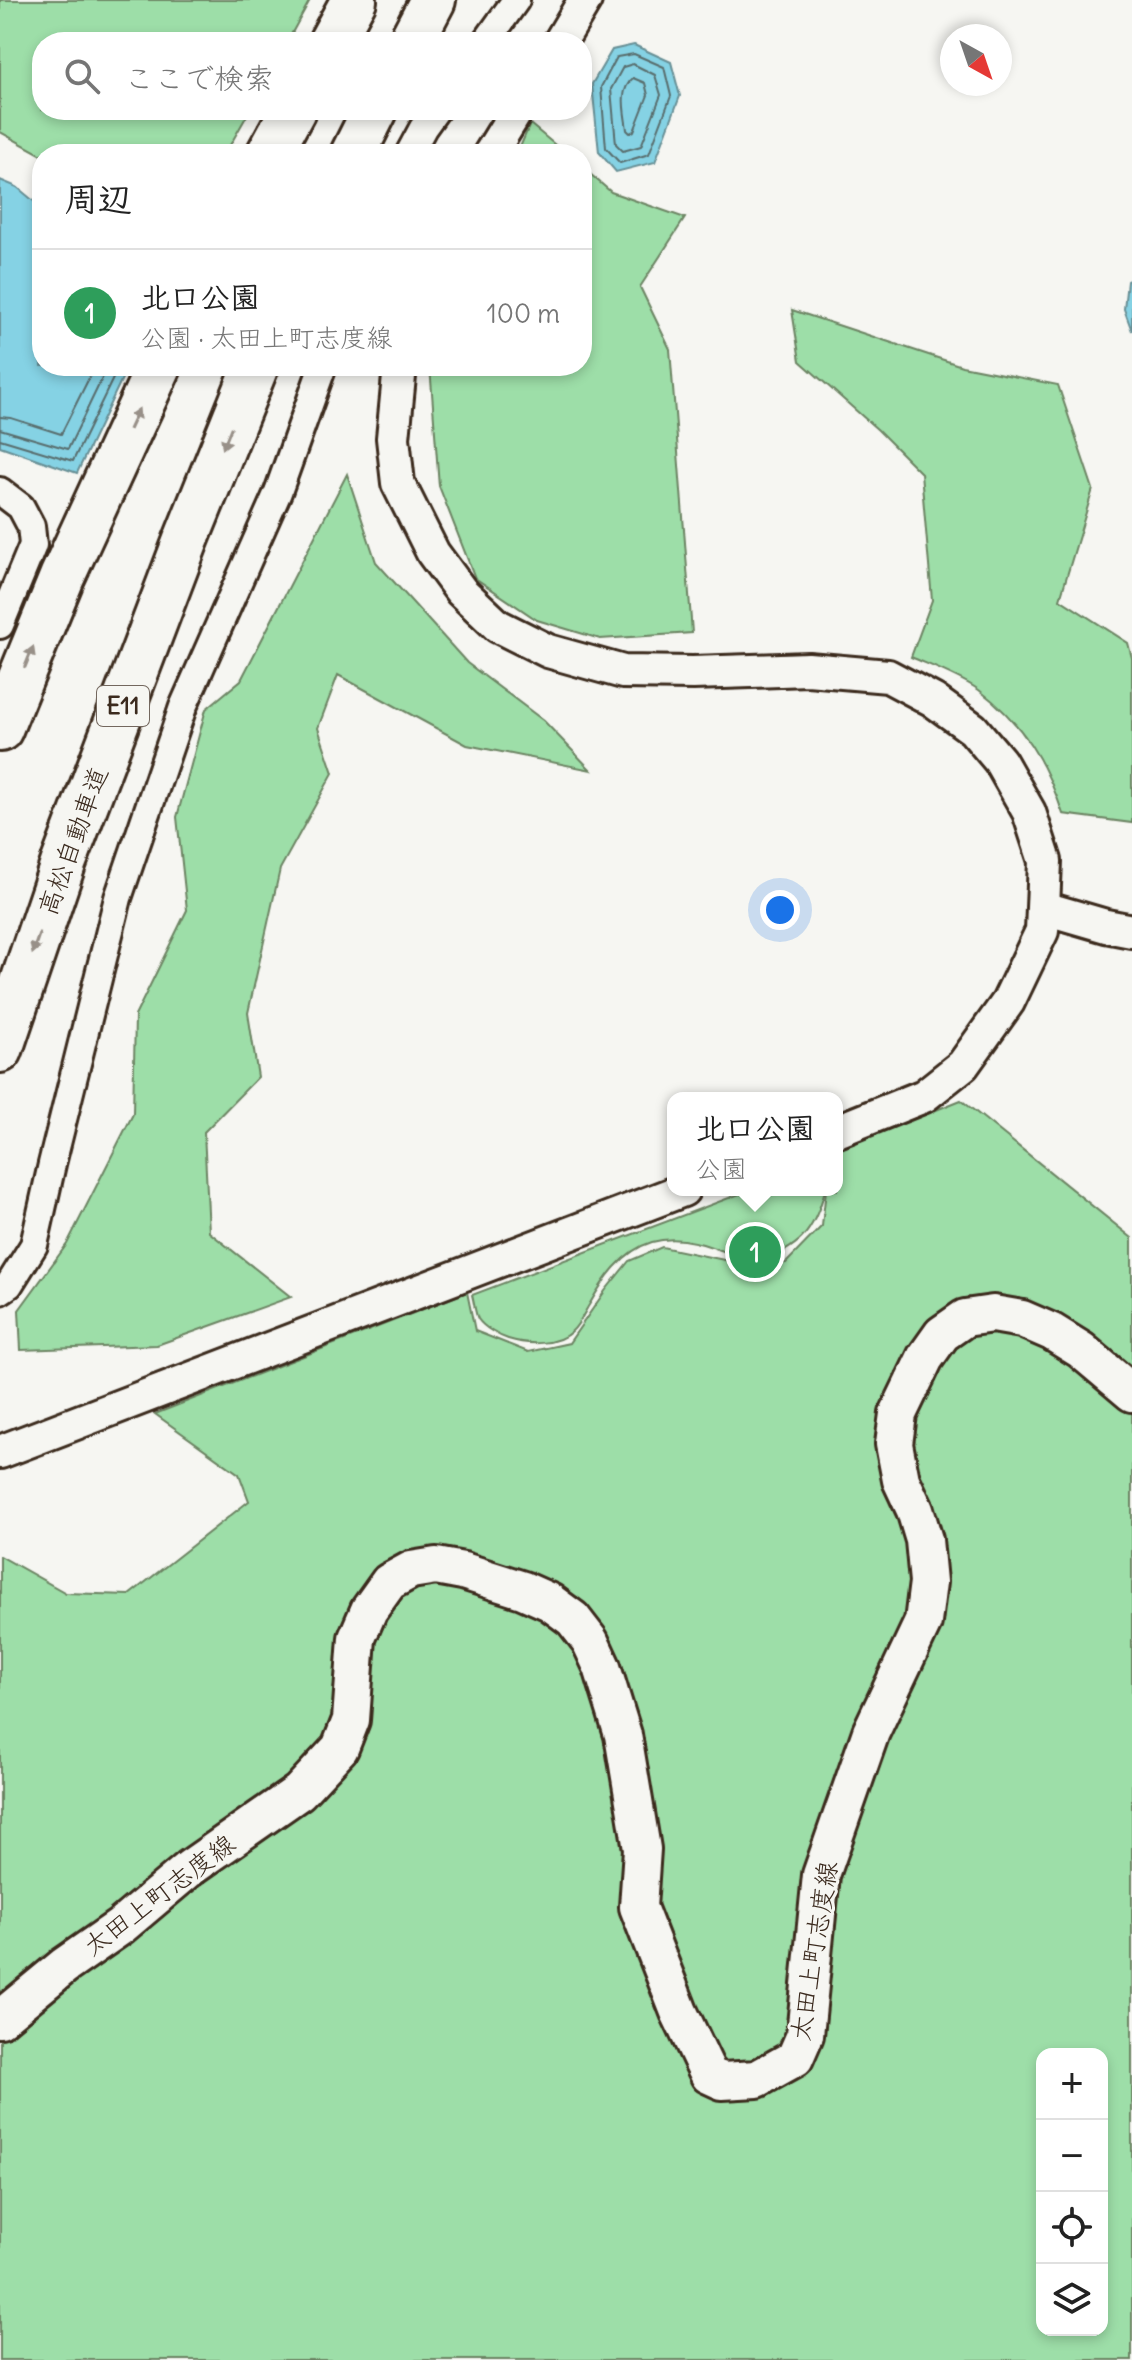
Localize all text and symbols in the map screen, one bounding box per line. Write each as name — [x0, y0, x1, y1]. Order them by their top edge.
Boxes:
north arrow — [940, 24, 1012, 96]
search box — [32, 32, 592, 120]
icon: search — [60, 54, 104, 98]
text: ここで検索 — [124, 59, 274, 97]
text: 周辺 — [64, 177, 132, 220]
text: 北口公園 — [140, 278, 260, 316]
text: 1 — [85, 297, 95, 330]
text: 100 m — [486, 297, 560, 330]
text: 公園 · 太田上町志度線 — [140, 321, 392, 354]
one-way arrow — [127, 408, 141, 431]
one-way arrow — [220, 426, 233, 450]
one-way arrow — [23, 645, 36, 669]
road number: E11 — [97, 686, 149, 726]
street label: 高松自動車道 — [30, 762, 115, 920]
your location — [760, 890, 800, 930]
one-way arrow — [30, 932, 42, 956]
popup — [667, 1092, 843, 1196]
text: 北口公園 — [695, 1109, 815, 1147]
text: 公園 — [695, 1152, 747, 1185]
pin: 1 — [729, 1222, 781, 1282]
street label: 太田上町志度線 — [76, 1827, 241, 1963]
street label: 太田上町志度線 — [783, 1858, 844, 2043]
map controls — [1036, 2048, 1108, 2336]
button: + — [1036, 2048, 1108, 2120]
button: − — [1036, 2120, 1108, 2192]
button: locate — [1036, 2192, 1108, 2264]
button: layers — [1036, 2264, 1108, 2336]

